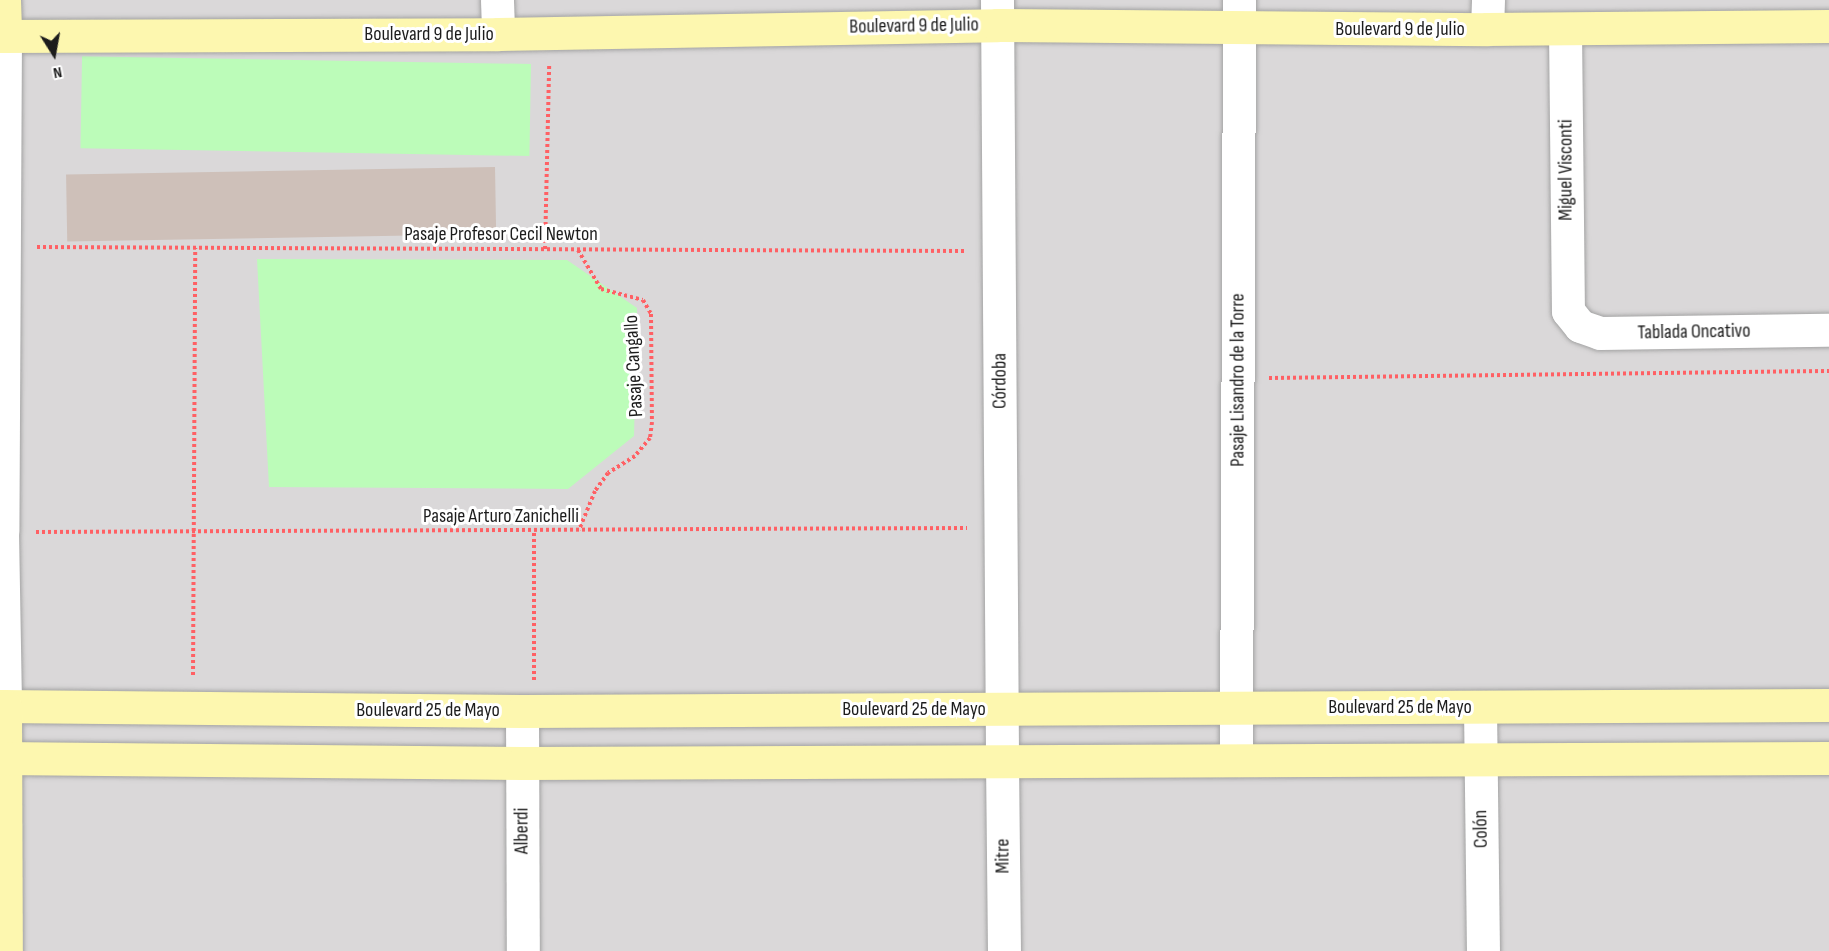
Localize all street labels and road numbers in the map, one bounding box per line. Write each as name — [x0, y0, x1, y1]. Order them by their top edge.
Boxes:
street label: Boulevard 9 de Julio — [849, 13, 979, 39]
street label: Boulevard 9 de Julio — [1335, 17, 1465, 41]
street label: Boulevard 9 de Julio — [364, 22, 494, 46]
street label: Miguel Visconti — [1554, 119, 1578, 221]
street label: Pasaje Profesor Cecil Newton — [404, 222, 598, 246]
street label: Pasaje Lisandro de la Torre — [1226, 293, 1250, 467]
street label: Pasaje Cangallo — [619, 314, 649, 418]
street label: Tablada Oncativo — [1637, 319, 1751, 345]
street label: Córdoba — [988, 353, 1012, 409]
street label: Pasaje Arturo Zanichelli — [423, 504, 579, 528]
street label: Boulevard 25 de Mayo — [1328, 695, 1472, 719]
street label: Boulevard 25 de Mayo — [842, 697, 986, 721]
street label: Boulevard 25 de Mayo — [356, 698, 500, 722]
street label: Alberdi — [510, 808, 534, 854]
street label: Colón — [1469, 810, 1493, 848]
street label: Mitre — [991, 838, 1015, 874]

